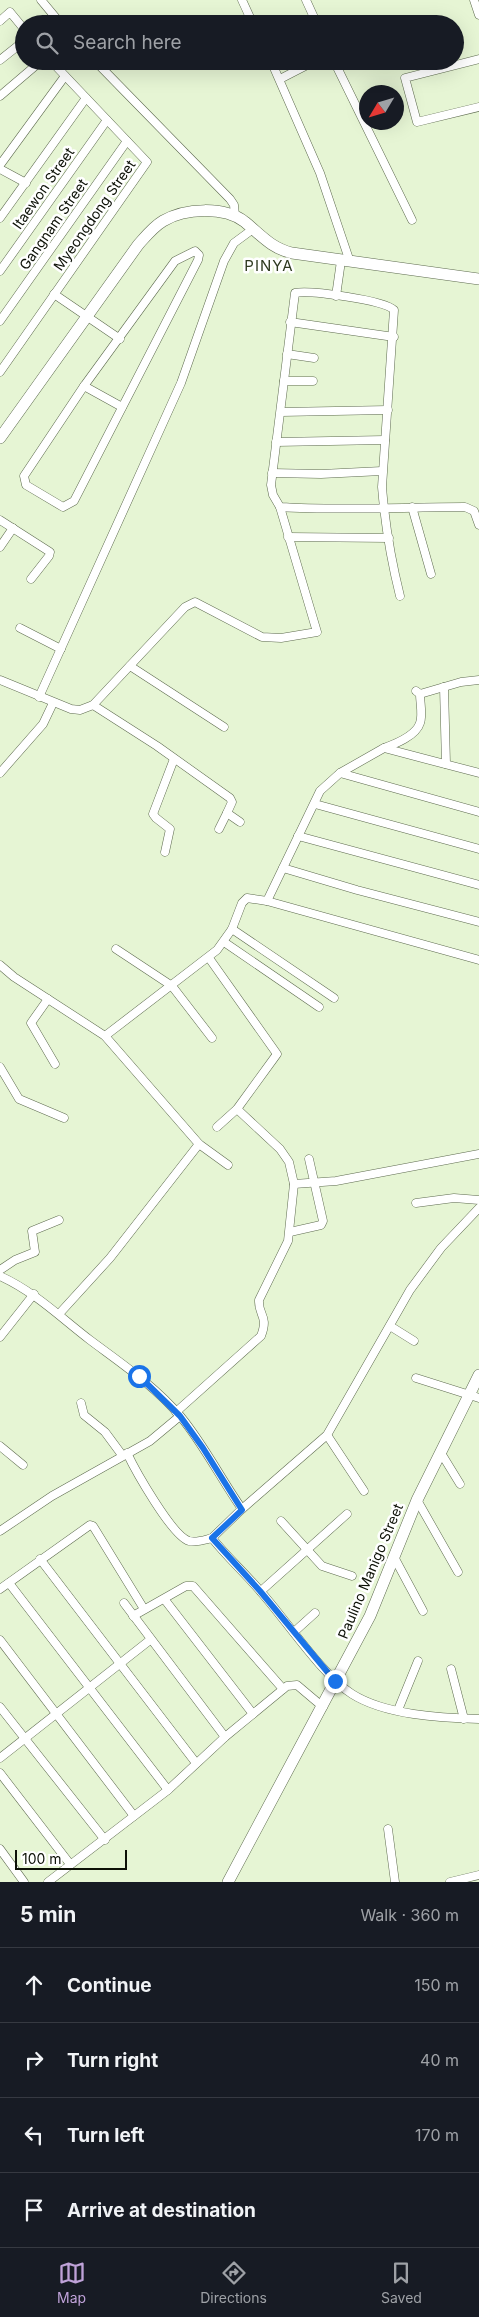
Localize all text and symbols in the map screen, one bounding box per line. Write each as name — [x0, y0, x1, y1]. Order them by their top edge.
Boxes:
search box — [15, 15, 464, 70]
icon: search — [33, 29, 61, 57]
text: Search here — [73, 31, 182, 54]
north arrow — [359, 85, 404, 130]
street label: Itaewon Street — [9, 144, 78, 232]
street label: Myeongdong Street — [49, 156, 139, 274]
street label: Gangnam Street — [15, 175, 91, 273]
district label: PINYA — [244, 256, 294, 275]
route start — [128, 1365, 151, 1388]
street label: Paulino Manigo Street — [334, 1501, 406, 1641]
route end — [324, 1670, 347, 1693]
scale bar — [15, 1847, 128, 1870]
text: 100 m — [22, 1850, 62, 1867]
text: 5 min — [20, 1902, 76, 1927]
text: Walk · 360 m — [360, 1905, 459, 1925]
icon: ahead — [20, 1971, 48, 1999]
text: Continue — [67, 1974, 152, 1997]
text: 150 m — [414, 1975, 459, 1995]
icon: right — [20, 2046, 48, 2074]
text: Turn right — [67, 2049, 158, 2072]
text: 40 m — [420, 2050, 459, 2070]
icon: left — [20, 2121, 48, 2149]
text: Turn left — [67, 2124, 145, 2147]
text: 170 m — [415, 2125, 459, 2145]
icon: arrive — [20, 2196, 48, 2224]
text: Arrive at destination — [67, 2199, 256, 2222]
tab: Map — [57, 2259, 86, 2306]
tab: Directions — [200, 2259, 267, 2306]
tab: Saved — [381, 2259, 422, 2306]

